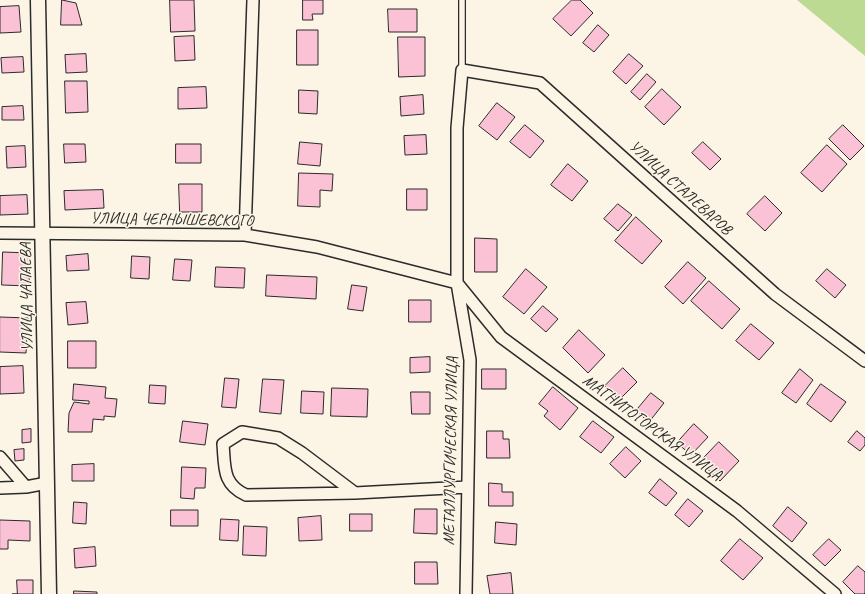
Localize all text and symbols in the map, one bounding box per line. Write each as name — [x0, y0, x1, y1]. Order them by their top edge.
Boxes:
street label: УЛИЦА СТАЛЕВАРОВ — [625, 137, 735, 239]
street label: УЛИЦА ЧЕРНЫШЕВСКОГО — [91, 209, 253, 231]
street label: УЛИЦА ЧАПАЕВА — [16, 242, 38, 352]
street label: МЕТАЛЛУРГИЧЕСКАЯ УЛИЦА — [440, 357, 462, 545]
street label: МАГНИТОГОРСКАЯ УЛИЦА — [579, 371, 725, 485]

